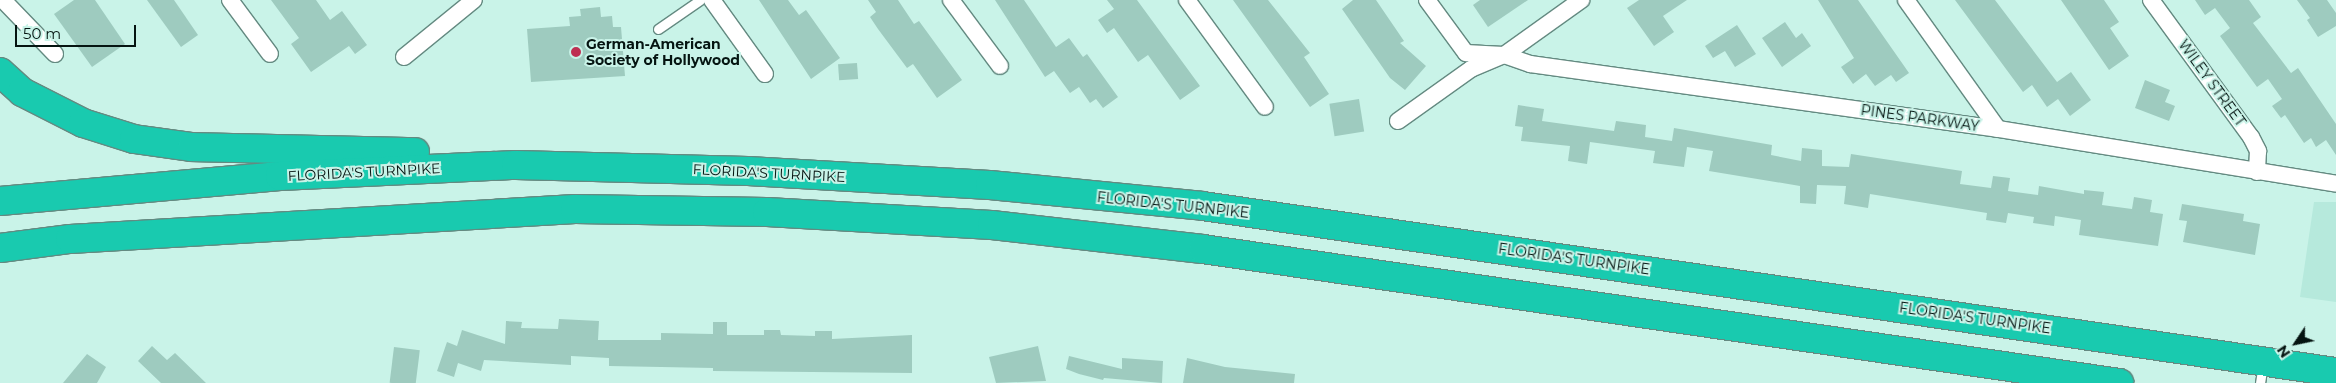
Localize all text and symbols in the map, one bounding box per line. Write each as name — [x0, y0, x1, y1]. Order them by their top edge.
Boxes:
scale bar — [18, 15, 139, 47]
text: 50 m — [23, 24, 61, 43]
place label: German-American Society of Hollywood — [586, 36, 740, 68]
street label: WILEY STREET — [2175, 36, 2249, 130]
marker: German-American Society of Hollywood — [570, 46, 582, 58]
street label: PINES PARKWAY — [1860, 101, 1980, 135]
street label: FLORIDA'S TURNPIKE — [287, 160, 441, 184]
street label: FLORIDA'S TURNPIKE — [692, 161, 846, 185]
street label: FLORIDA'S TURNPIKE — [1096, 189, 1250, 221]
street label: FLORIDA'S TURNPIKE — [1497, 240, 1651, 278]
street label: FLORIDA'S TURNPIKE — [1898, 299, 2052, 337]
north arrow — [2271, 318, 2321, 368]
text: N — [2273, 342, 2294, 361]

